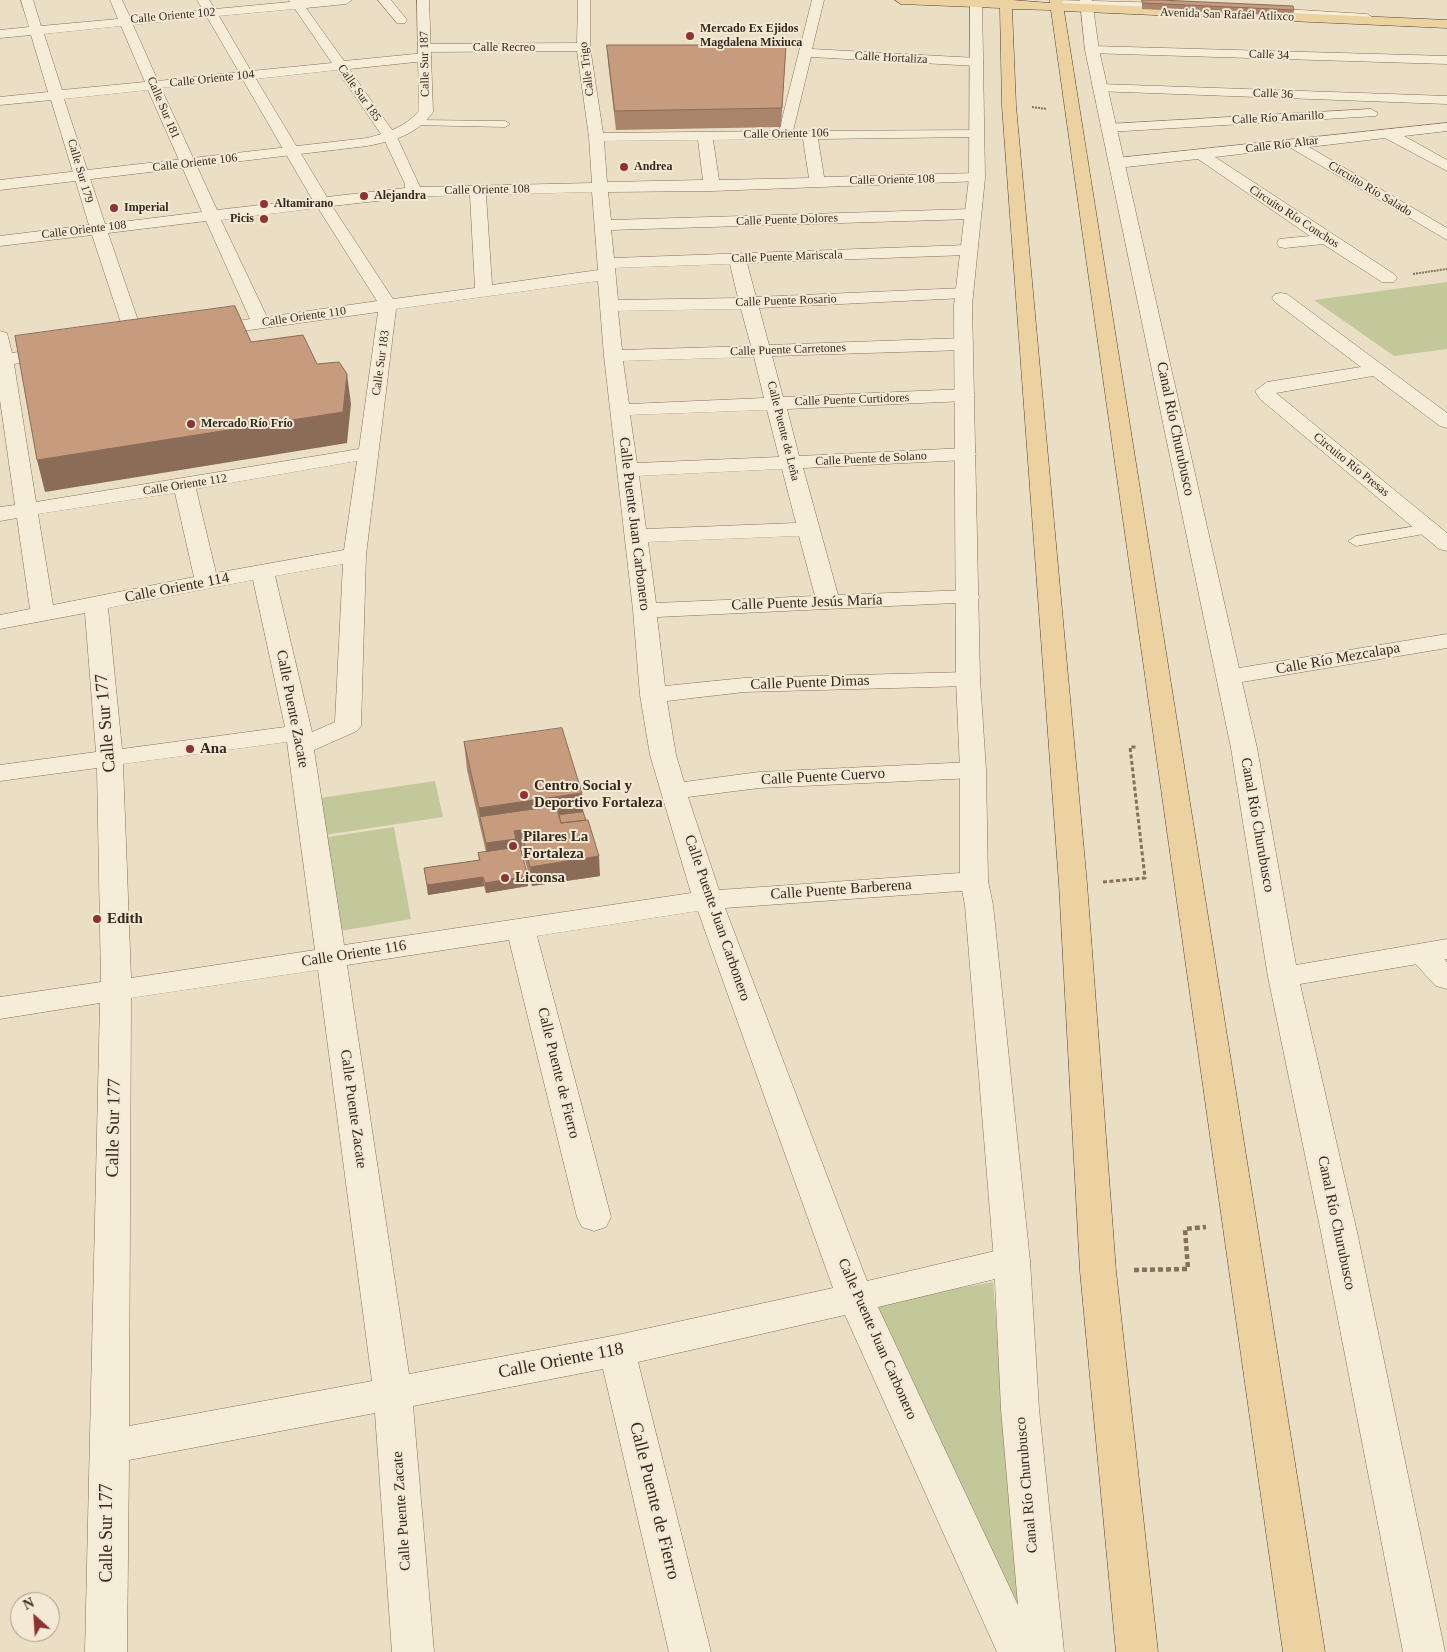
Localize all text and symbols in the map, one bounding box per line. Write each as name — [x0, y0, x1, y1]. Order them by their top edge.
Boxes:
street label: Calle Oriente 102 — [130, 5, 216, 27]
street label: Avenida San Rafaél Atlixco — [1160, 5, 1294, 25]
place label: Mercado Ex Ejidos Magdalena Mixiuca — [700, 22, 802, 50]
marker: Mercado Ex Ejidos Magdalena Mixiuca — [684, 30, 696, 42]
street label: Calle Sur 187 — [417, 31, 433, 97]
street label: Calle Recreo — [473, 41, 535, 55]
street label: Calle Trigo — [577, 41, 597, 97]
street label: Calle 34 — [1249, 47, 1289, 63]
street label: Calle Hortaliza — [854, 49, 928, 67]
street label: Calle Sur 185 — [334, 62, 384, 124]
street label: Calle Oriente 104 — [169, 67, 255, 91]
street label: Calle Sur 181 — [143, 75, 183, 141]
street label: Calle 36 — [1253, 86, 1293, 102]
street label: Calle Río Amarillo — [1232, 108, 1324, 128]
street label: Calle Oriente 106 — [743, 126, 829, 142]
street label: Calle Río Altar — [1245, 133, 1319, 157]
street label: Calle Sur 179 — [64, 137, 96, 205]
street label: Calle Oriente 106 — [152, 151, 238, 175]
street label: Circuito Río Salado — [1325, 158, 1415, 220]
place label: Andrea — [634, 160, 672, 174]
marker: Andrea — [618, 161, 630, 173]
street label: Calle Oriente 108 — [849, 172, 935, 188]
street label: Calle Oriente 108 — [444, 182, 530, 198]
street label: Circuito Río Conchos — [1246, 182, 1342, 252]
place label: Alejandra — [374, 189, 426, 203]
marker: Alejandra — [358, 190, 370, 202]
place label: Altamirano — [274, 197, 333, 211]
marker: Altamirano — [258, 198, 270, 210]
place label: Imperial — [124, 201, 169, 215]
marker: Imperial — [108, 202, 120, 214]
street label: Calle Puente Dolores — [736, 211, 838, 229]
place label: Picis — [230, 212, 254, 226]
marker: Picis — [258, 213, 270, 225]
street label: Calle Oriente 108 — [41, 218, 127, 242]
street label: Calle Puente Mariscala — [731, 248, 843, 266]
street label: Calle Puente Rosario — [735, 292, 837, 310]
street label: Calle Oriente 110 — [261, 304, 347, 330]
street label: Calle Sur 183 — [369, 329, 393, 397]
street label: Calle Puente Carretones — [730, 341, 846, 359]
street label: Canal Río Churubusco — [1152, 360, 1198, 498]
street label: Calle Puente de Leña — [764, 380, 802, 482]
street label: Calle Puente Curtidores — [794, 391, 910, 409]
place label: Mercado Río Frío — [201, 417, 293, 431]
marker: Mercado Río Frío — [185, 418, 197, 430]
street label: Circuito Río Presas — [1310, 430, 1392, 500]
street label: Calle Puente Juan Carbonero — [614, 436, 654, 612]
street label: Calle Puente de Solano — [815, 449, 927, 469]
street label: Calle Oriente 112 — [142, 471, 228, 499]
street label: Calle Oriente 114 — [123, 569, 231, 607]
street label: Calle Puente Jesús María — [731, 591, 883, 615]
street label: Calle Río Mezcalapa — [1275, 639, 1401, 679]
street label: Calle Puente Zacate — [272, 648, 312, 770]
street label: Calle Puente Dimas — [750, 672, 870, 694]
street label: Calle Sur 177 — [91, 673, 121, 773]
place label: Ana — [200, 740, 227, 758]
marker: Ana — [184, 743, 196, 755]
street label: Canal Río Churubusco — [1236, 756, 1278, 894]
street label: Calle Puente Cuervo — [761, 765, 885, 789]
place label: Centro Social y Deportivo Fortaleza — [534, 777, 663, 812]
marker: Centro Social y Deportivo Fortaleza — [518, 789, 530, 801]
place label: Pilares La Fortaleza — [523, 828, 588, 863]
street label: Calle Puente Juan Carbonero — [680, 833, 754, 1003]
marker: Pilares La Fortaleza — [507, 840, 519, 852]
place label: Liconsa — [515, 869, 565, 887]
marker: Liconsa — [499, 872, 511, 884]
street label: Calle Puente Barberena — [770, 876, 912, 904]
place label: Edith — [107, 910, 143, 928]
marker: Edith — [91, 913, 103, 925]
street label: Calle Oriente 116 — [300, 937, 408, 971]
street label: Calle Puente de Fierro — [533, 1006, 583, 1140]
street label: Calle Puente Zacate — [336, 1048, 370, 1170]
street label: Calle Sur 177 — [102, 1078, 126, 1178]
street label: Canal Río Churubusco — [1313, 1154, 1359, 1292]
street label: Calle Puente Juan Carbonero — [833, 1256, 921, 1422]
street label: Calle Oriente 118 — [496, 1338, 626, 1384]
street label: Canal Río Churubusco — [1012, 1416, 1042, 1554]
street label: Calle Puente de Fierro — [624, 1420, 684, 1582]
street label: Calle Puente Zacate — [389, 1451, 415, 1571]
street label: Calle Sur 177 — [96, 1484, 118, 1582]
north arrow — [10, 1592, 60, 1642]
text: N — [21, 1595, 36, 1613]

